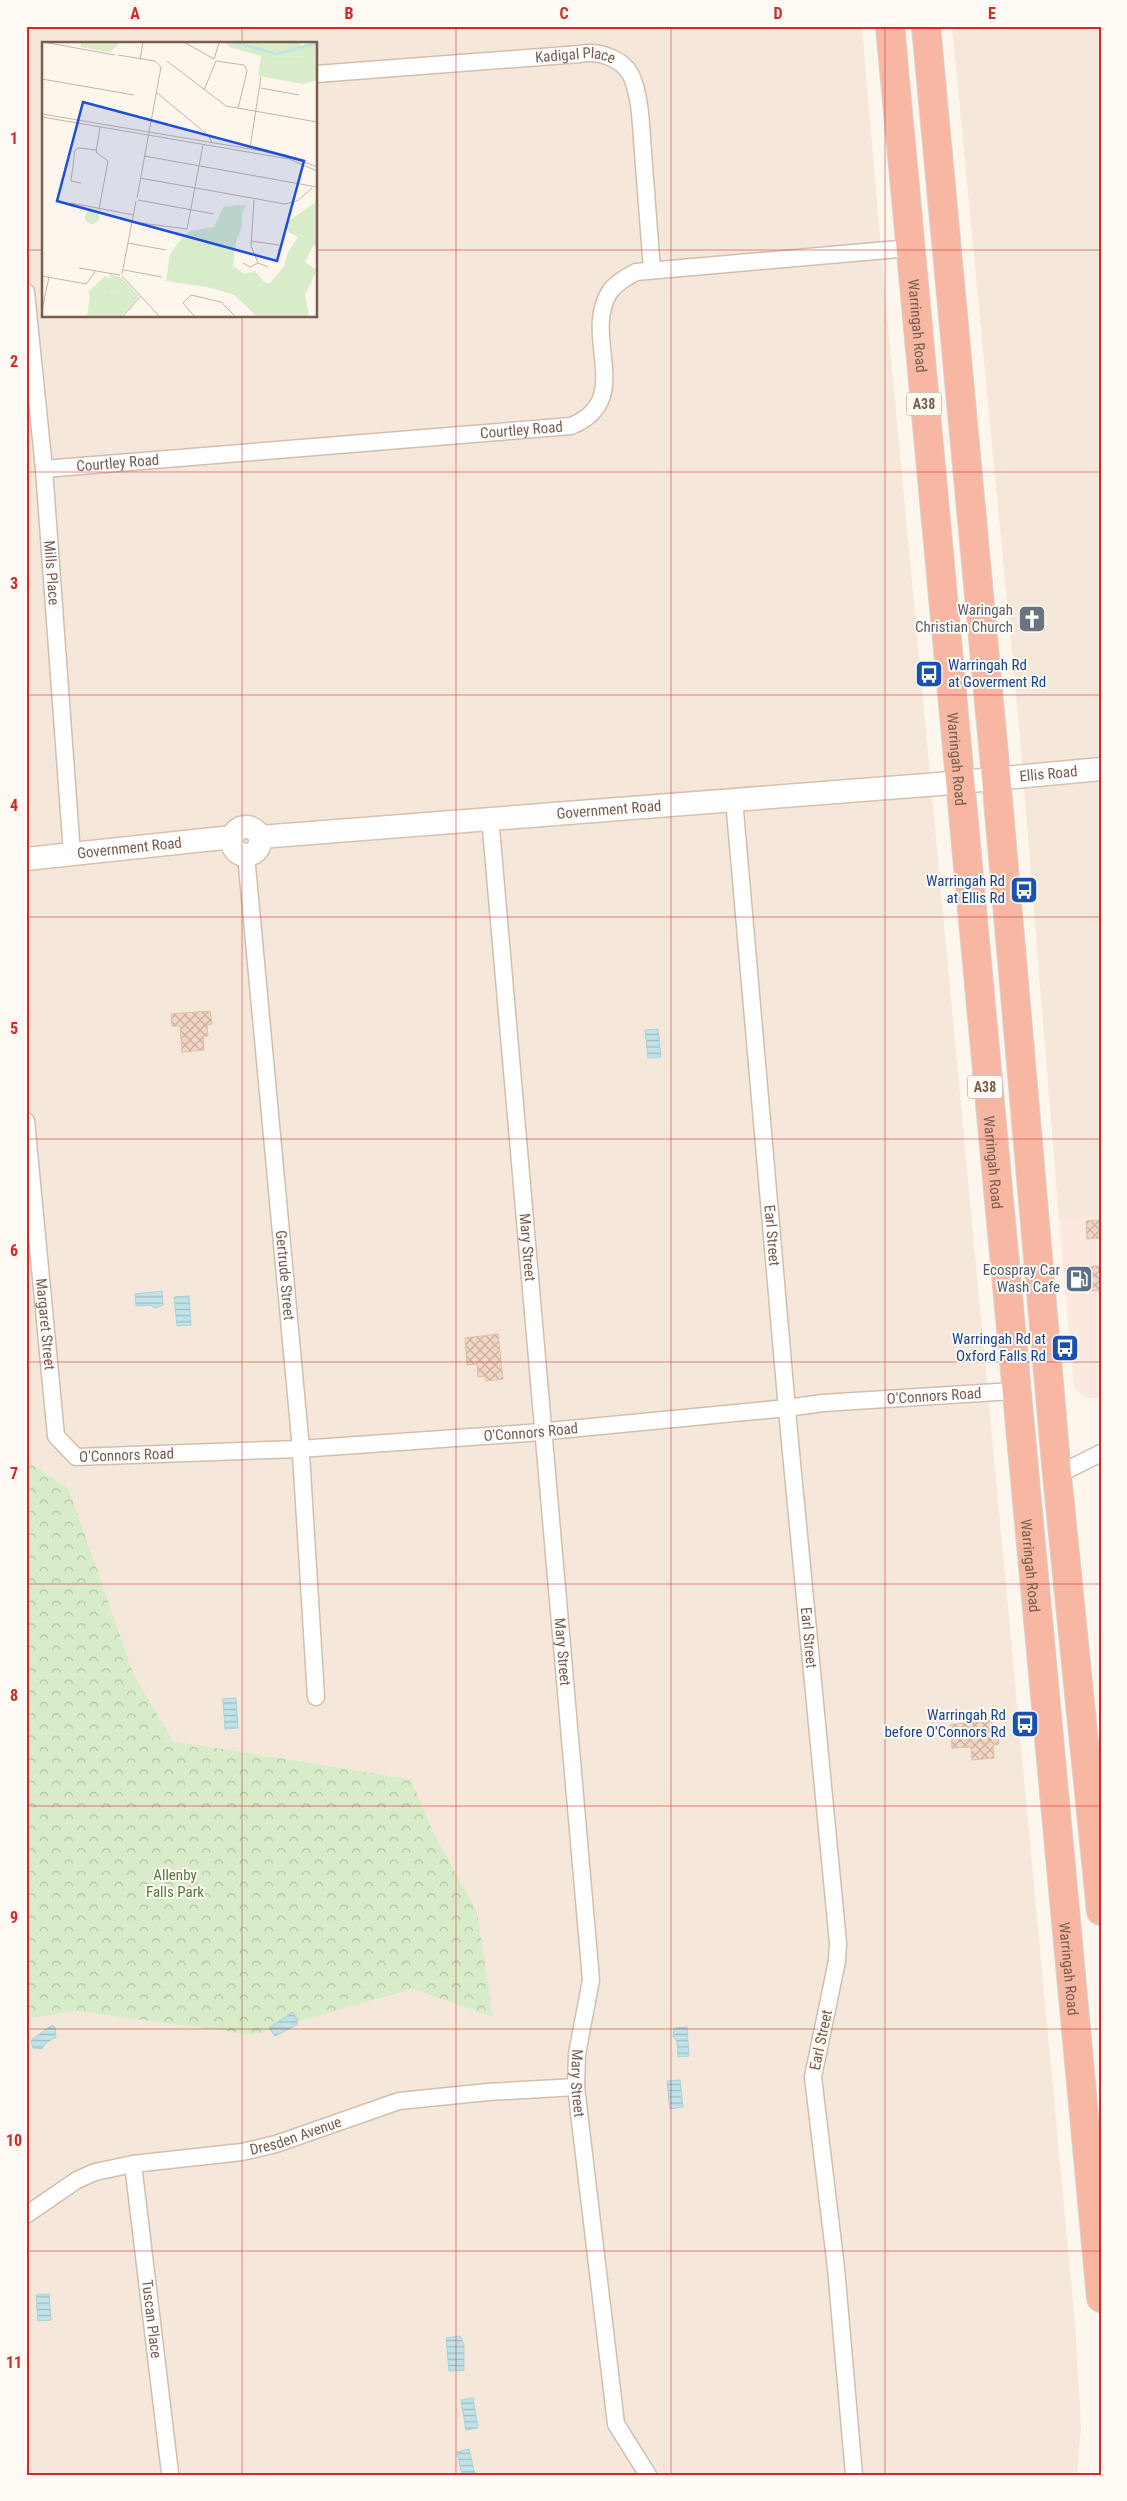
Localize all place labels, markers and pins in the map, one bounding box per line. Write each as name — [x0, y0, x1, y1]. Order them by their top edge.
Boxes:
place label: Waringah Christian Church — [915, 601, 1013, 636]
church icon: Waringah Christian Church — [1017, 604, 1047, 634]
place label: Warringah Rd at Goverment Rd — [948, 656, 1046, 691]
bus stop icon: Warringah Rd at Goverment Rd — [914, 659, 944, 689]
place label: Warringah Rd at Ellis Rd — [926, 872, 1005, 907]
bus stop icon: Warringah Rd at Ellis Rd — [1009, 875, 1039, 905]
place label: Ecospray Car Wash Cafe — [983, 1261, 1060, 1296]
fuel station icon: Ecospray Car Wash Cafe — [1064, 1264, 1094, 1294]
place label: Warringah Rd at Oxford Falls Rd — [952, 1330, 1046, 1365]
bus stop icon: Warringah Rd at Oxford Falls Rd — [1050, 1333, 1080, 1363]
place label: Warringah Rd before O'Connors Rd — [884, 1706, 1006, 1741]
bus stop icon: Warringah Rd before O'Connors Rd — [1010, 1709, 1040, 1739]

